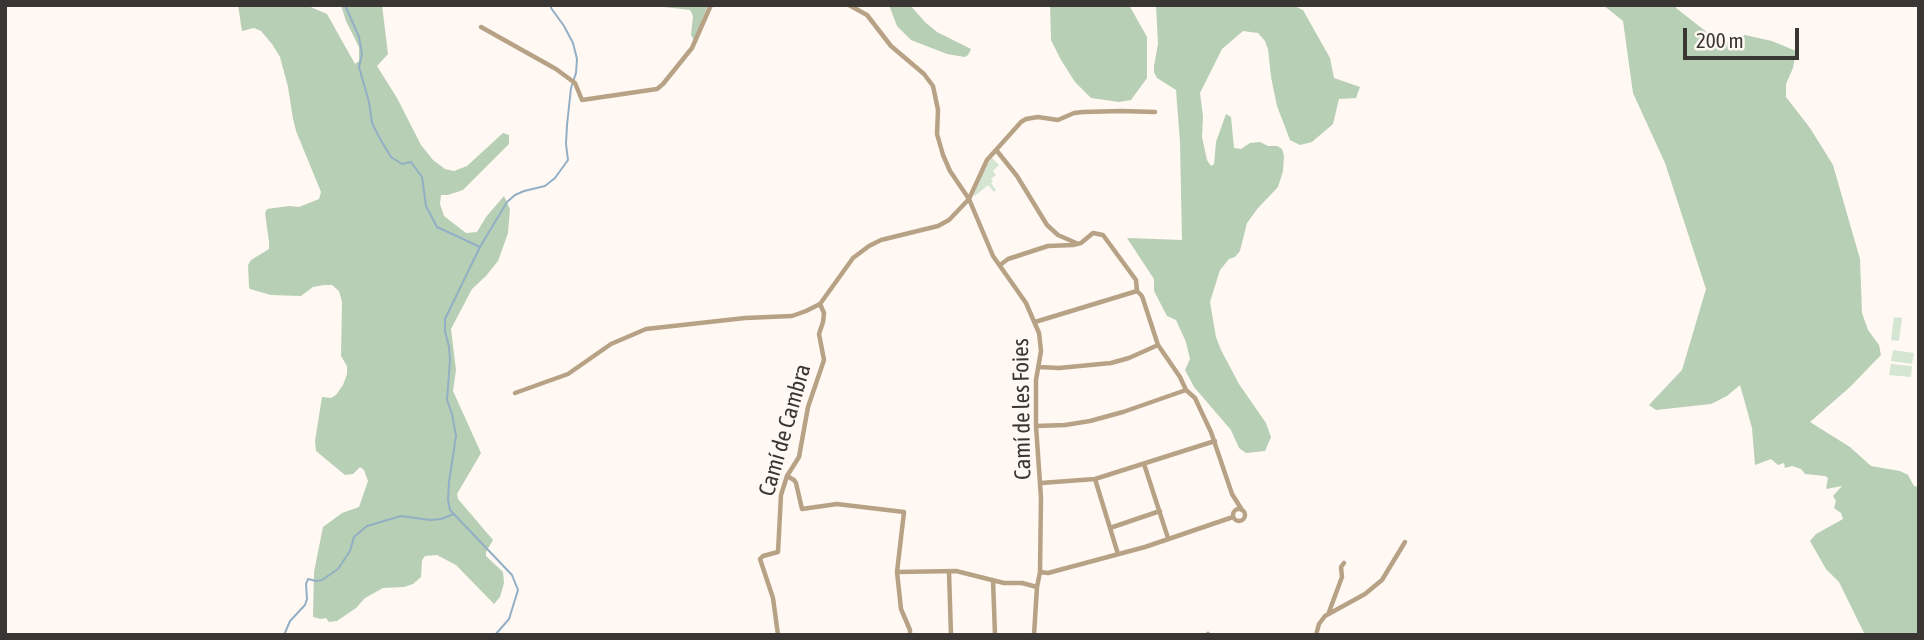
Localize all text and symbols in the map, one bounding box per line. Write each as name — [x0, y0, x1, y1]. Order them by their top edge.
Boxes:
scale bar — [1686, 14, 1801, 58]
text: 200 m — [1696, 28, 1744, 52]
street label: Camí de les Foies — [1007, 338, 1037, 480]
street label: Camí de Cambra — [753, 361, 817, 499]

